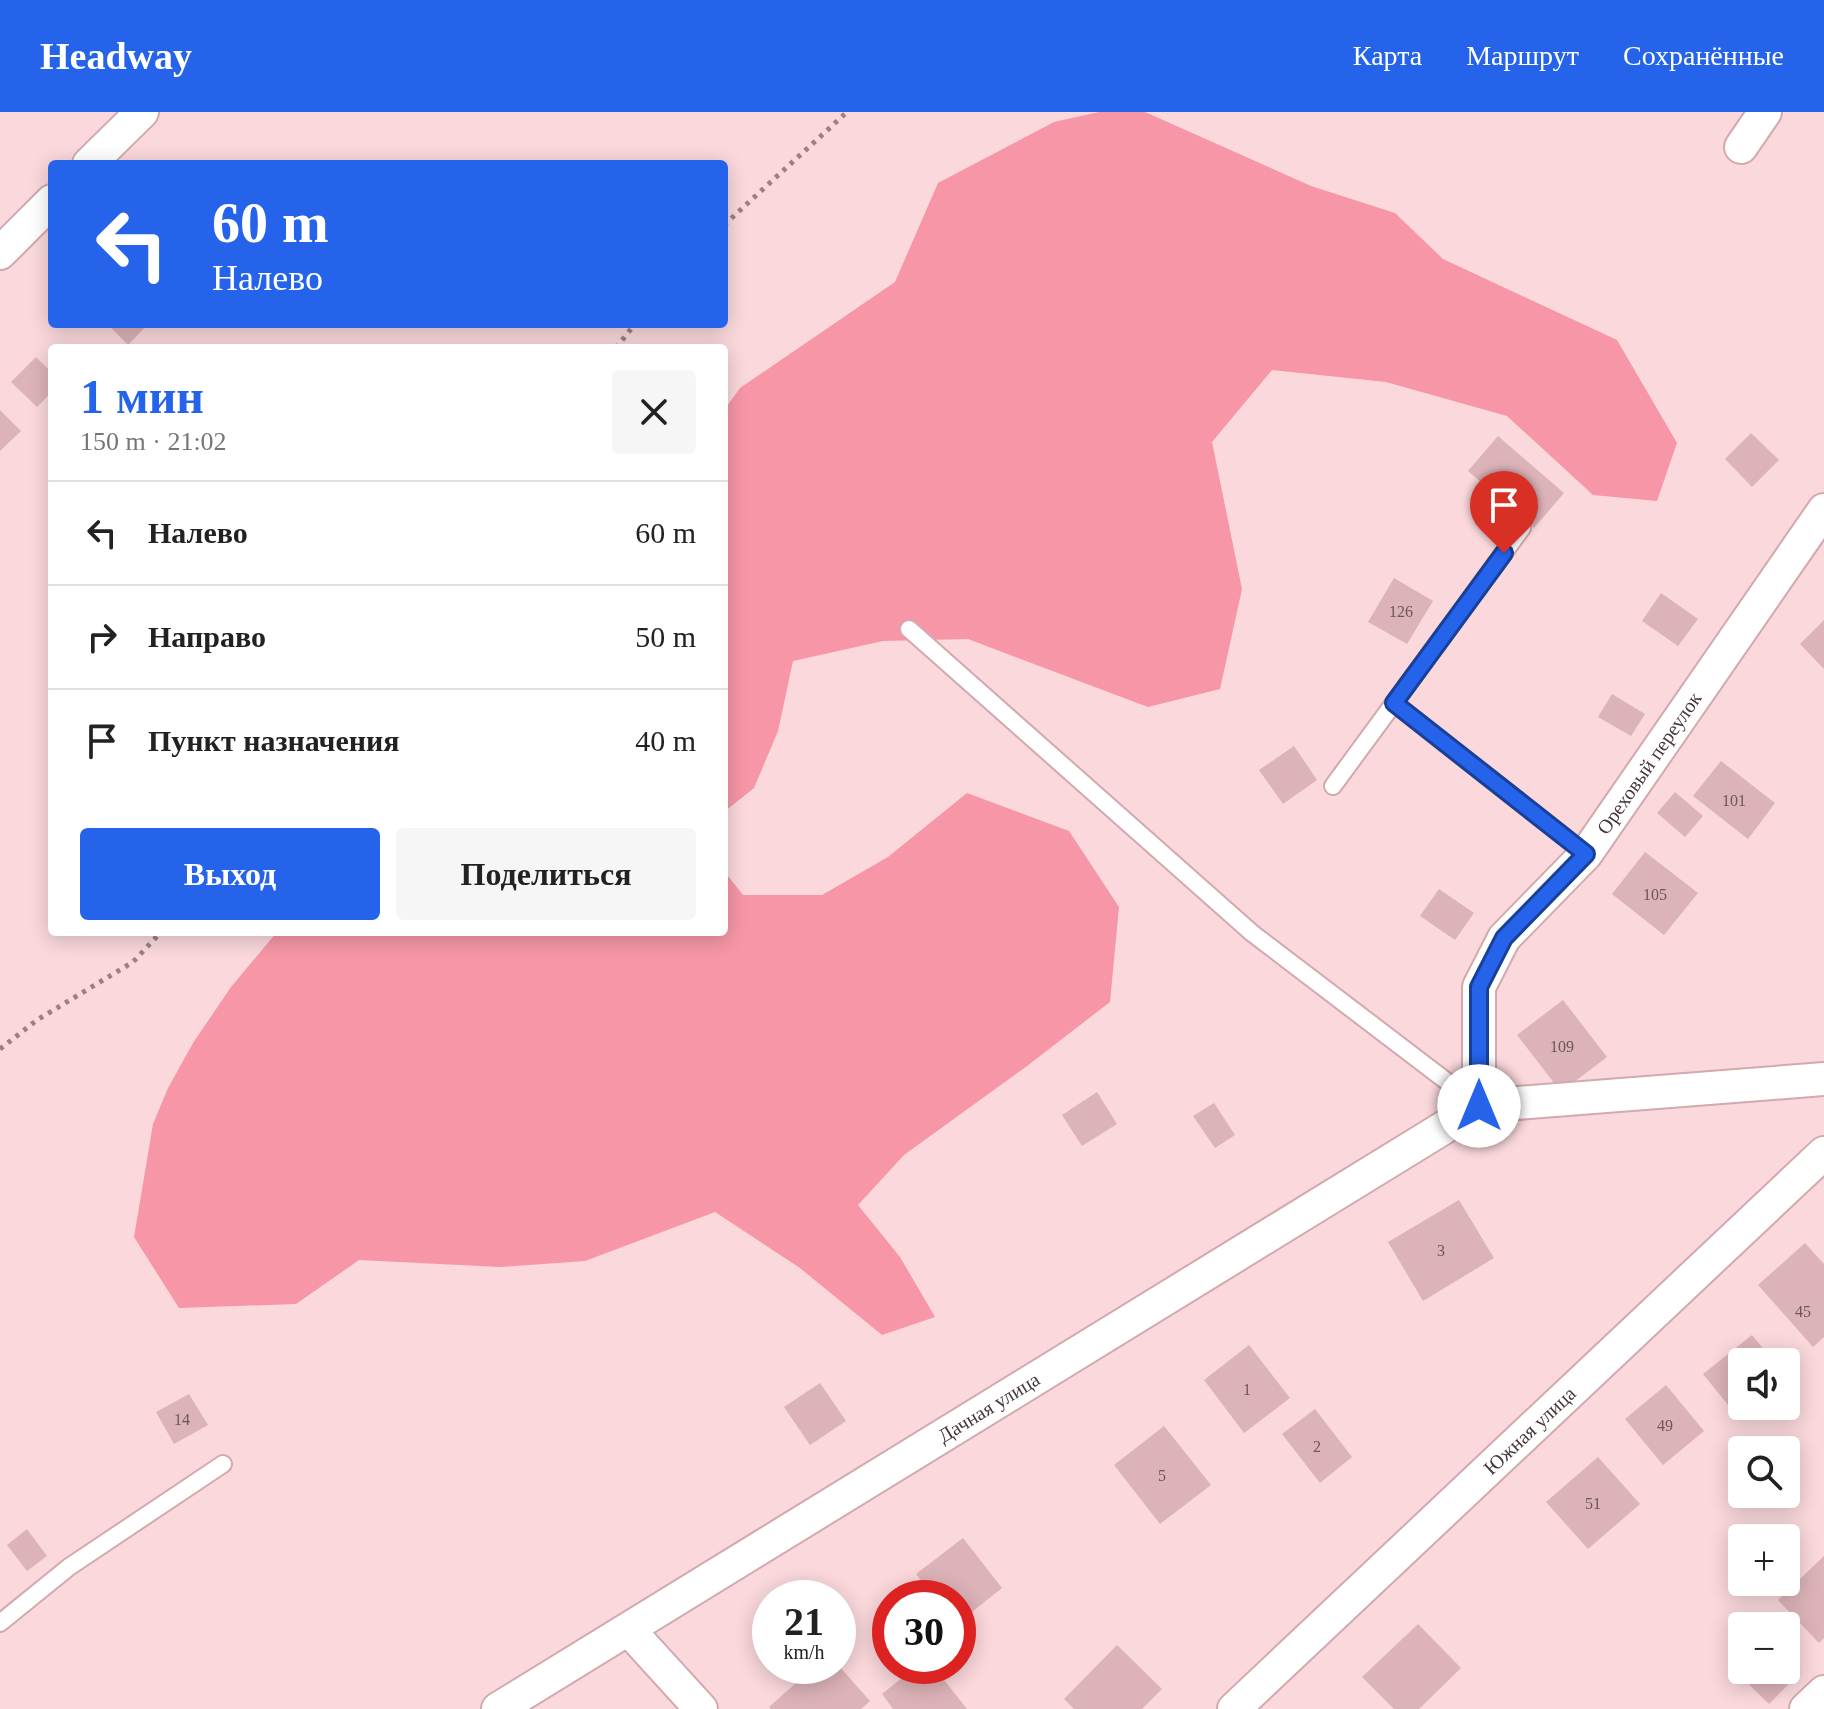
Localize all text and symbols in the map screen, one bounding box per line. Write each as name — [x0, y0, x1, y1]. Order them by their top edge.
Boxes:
text: Headway — [40, 35, 192, 77]
text: Карта — [1353, 40, 1422, 71]
text: Маршрут — [1466, 40, 1579, 71]
text: Сохранённые — [1623, 40, 1784, 71]
icon: left — [80, 192, 184, 296]
text: 60 m — [212, 192, 329, 254]
text: Налево — [212, 258, 323, 298]
text: 1 мин — [80, 370, 204, 423]
button: close — [612, 370, 696, 454]
text: 150 m · 21:02 — [80, 427, 227, 456]
pin — [1470, 471, 1538, 553]
icon: arrive — [1482, 483, 1526, 527]
icon: left — [80, 511, 124, 555]
text: Налево — [148, 516, 248, 549]
text: 60 m — [635, 516, 696, 549]
house number: 126 — [1389, 603, 1413, 620]
icon: right — [80, 615, 124, 659]
text: Направо — [148, 620, 266, 653]
text: 50 m — [635, 620, 696, 653]
street label: Ореховый переулок — [1592, 688, 1706, 838]
icon: arrive — [80, 719, 124, 763]
text: Пункт назначения — [148, 724, 400, 757]
text: 40 m — [635, 724, 696, 757]
house number: 101 — [1722, 792, 1746, 809]
button: Выход — [80, 828, 380, 920]
button: Поделиться — [396, 828, 696, 920]
house number: 105 — [1643, 886, 1667, 903]
house number: 109 — [1550, 1038, 1574, 1055]
position arrow — [1437, 1064, 1521, 1148]
house number: 3 — [1437, 1242, 1445, 1259]
house number: 45 — [1795, 1303, 1811, 1320]
map controls — [1728, 1348, 1800, 1684]
button: sound — [1728, 1348, 1800, 1420]
street label: Дачная улица — [934, 1368, 1044, 1448]
house number: 1 — [1243, 1381, 1251, 1398]
street label: Южная улица — [1479, 1382, 1580, 1479]
house number: 14 — [174, 1411, 190, 1428]
house number: 49 — [1657, 1417, 1673, 1434]
button: search — [1728, 1436, 1800, 1508]
house number: 2 — [1313, 1438, 1321, 1455]
house number: 5 — [1158, 1467, 1166, 1484]
house number: 51 — [1585, 1495, 1601, 1512]
button: + — [1728, 1524, 1800, 1596]
speed limit sign: 30 — [872, 1580, 976, 1684]
text: 21 — [784, 1599, 824, 1644]
button: − — [1728, 1612, 1800, 1684]
text: km/h — [783, 1641, 825, 1663]

